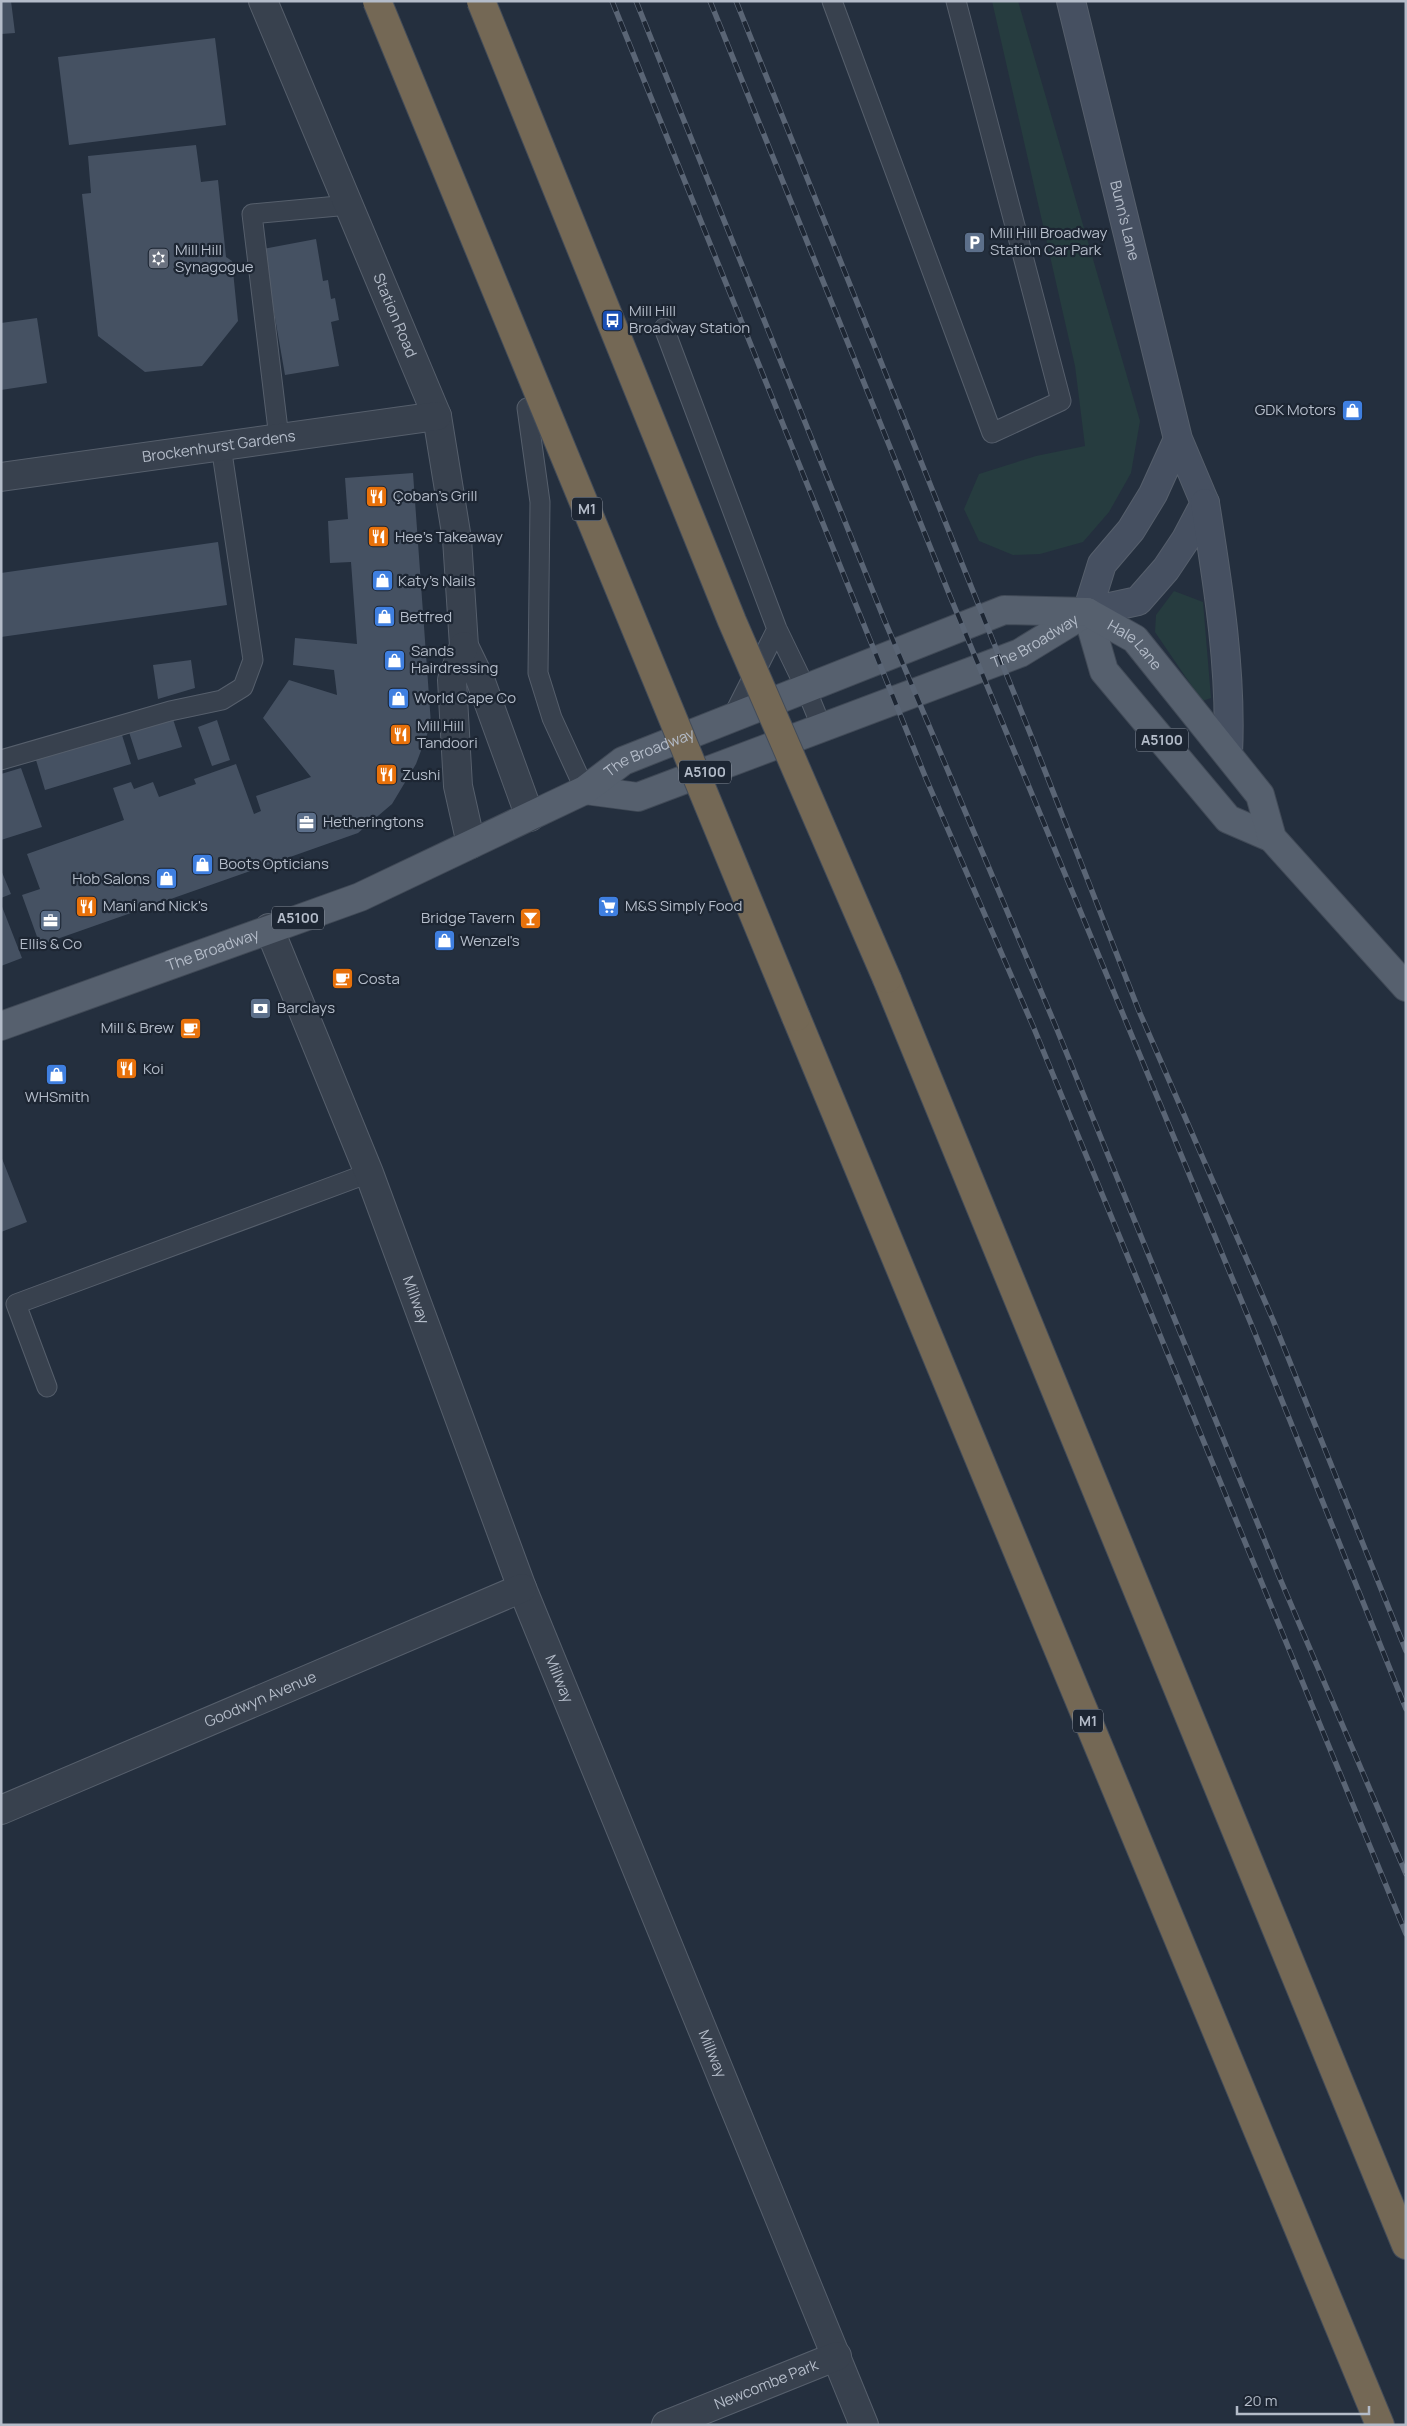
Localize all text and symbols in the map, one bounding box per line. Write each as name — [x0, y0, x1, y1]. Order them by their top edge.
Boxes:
street label: Bunn's Lane — [1105, 178, 1145, 263]
place label: Mill Hill Broadway Station Car Park — [990, 222, 1107, 260]
parking icon: Mill Hill Broadway Station Car Park — [962, 230, 986, 254]
place label: Mill Hill Synagogue — [175, 239, 254, 277]
synagogue icon: Mill Hill Synagogue — [147, 247, 171, 271]
street label: Station Road — [368, 270, 422, 361]
place label: Mill Hill Broadway Station — [629, 300, 750, 338]
bus stop icon: Mill Hill Broadway Station — [601, 308, 625, 332]
shop icon: GDK Motors — [1340, 398, 1364, 422]
place label: GDK Motors — [1255, 399, 1336, 420]
street label: Brockenhurst Gardens — [141, 425, 297, 467]
restaurant icon: Çoban's Grill — [365, 484, 389, 508]
place label: Çoban's Grill — [393, 485, 478, 506]
road number: M1 — [572, 498, 602, 520]
restaurant icon: Hee's Takeaway — [367, 525, 391, 549]
place label: Hee's Takeaway — [395, 526, 503, 547]
shop icon: Katy's Nails — [370, 569, 394, 593]
place label: Katy's Nails — [398, 570, 476, 591]
shop icon: Betfred — [372, 605, 396, 629]
place label: Betfred — [400, 606, 452, 627]
street label: The Broadway — [988, 609, 1082, 673]
street label: Hale Lane — [1104, 615, 1167, 675]
place label: Sands Hairdressing — [411, 640, 498, 678]
shop icon: Sands Hairdressing — [383, 648, 407, 672]
shop icon: World Cape Co — [386, 686, 410, 710]
place label: World Cape Co — [414, 687, 516, 708]
place label: Mill Hill Tandoori — [417, 715, 478, 753]
restaurant icon: Mill Hill Tandoori — [389, 723, 413, 747]
street label: The Broadway — [600, 723, 698, 782]
road number: A5100 — [1136, 728, 1188, 752]
road number: A5100 — [679, 760, 731, 784]
restaurant icon: Zushi — [374, 763, 398, 787]
place label: Zushi — [402, 764, 440, 785]
office icon: Hetheringtons — [295, 810, 319, 834]
place label: Hetheringtons — [323, 811, 424, 832]
shop icon: Boots Opticians — [191, 852, 215, 876]
place label: Boots Opticians — [219, 853, 329, 874]
shop icon: Hob Salons — [154, 867, 178, 891]
place label: Hob Salons — [72, 868, 150, 889]
restaurant icon: Mani and Nick's — [75, 894, 99, 918]
supermarket icon: M&S Simply Food — [597, 894, 621, 918]
place label: Mani and Nick's — [103, 895, 208, 916]
place label: M&S Simply Food — [625, 895, 742, 916]
road number: A5100 — [272, 906, 324, 930]
bar icon: Bridge Tavern — [519, 906, 543, 930]
place label: Bridge Tavern — [421, 907, 515, 928]
office icon: Ellis & Co — [39, 909, 63, 933]
street label: The Broadway — [163, 923, 262, 976]
shop icon: Wenzel's — [432, 929, 456, 953]
place label: Wenzel's — [460, 930, 520, 951]
place label: Ellis & Co — [20, 933, 82, 954]
cafe icon: Costa — [330, 967, 354, 991]
place label: Costa — [358, 968, 400, 989]
bank icon: Barclays — [249, 996, 273, 1020]
place label: Barclays — [277, 997, 335, 1018]
cafe icon: Mill & Brew — [178, 1016, 202, 1040]
place label: Mill & Brew — [101, 1017, 174, 1038]
restaurant icon: Koi — [115, 1057, 139, 1081]
place label: Koi — [143, 1058, 164, 1079]
shop icon: WHSmith — [45, 1062, 69, 1086]
place label: WHSmith — [25, 1086, 89, 1107]
street label: Millway — [398, 1273, 435, 1327]
street label: Millway — [540, 1651, 579, 1706]
street label: Goodwyn Avenue — [201, 1666, 320, 1732]
road number: M1 — [1073, 1710, 1103, 1732]
street label: Millway — [694, 2026, 732, 2081]
street label: Newcombe Park — [711, 2354, 822, 2414]
scale bar — [1237, 2384, 1370, 2416]
text: 20 m — [1244, 2390, 1277, 2411]

